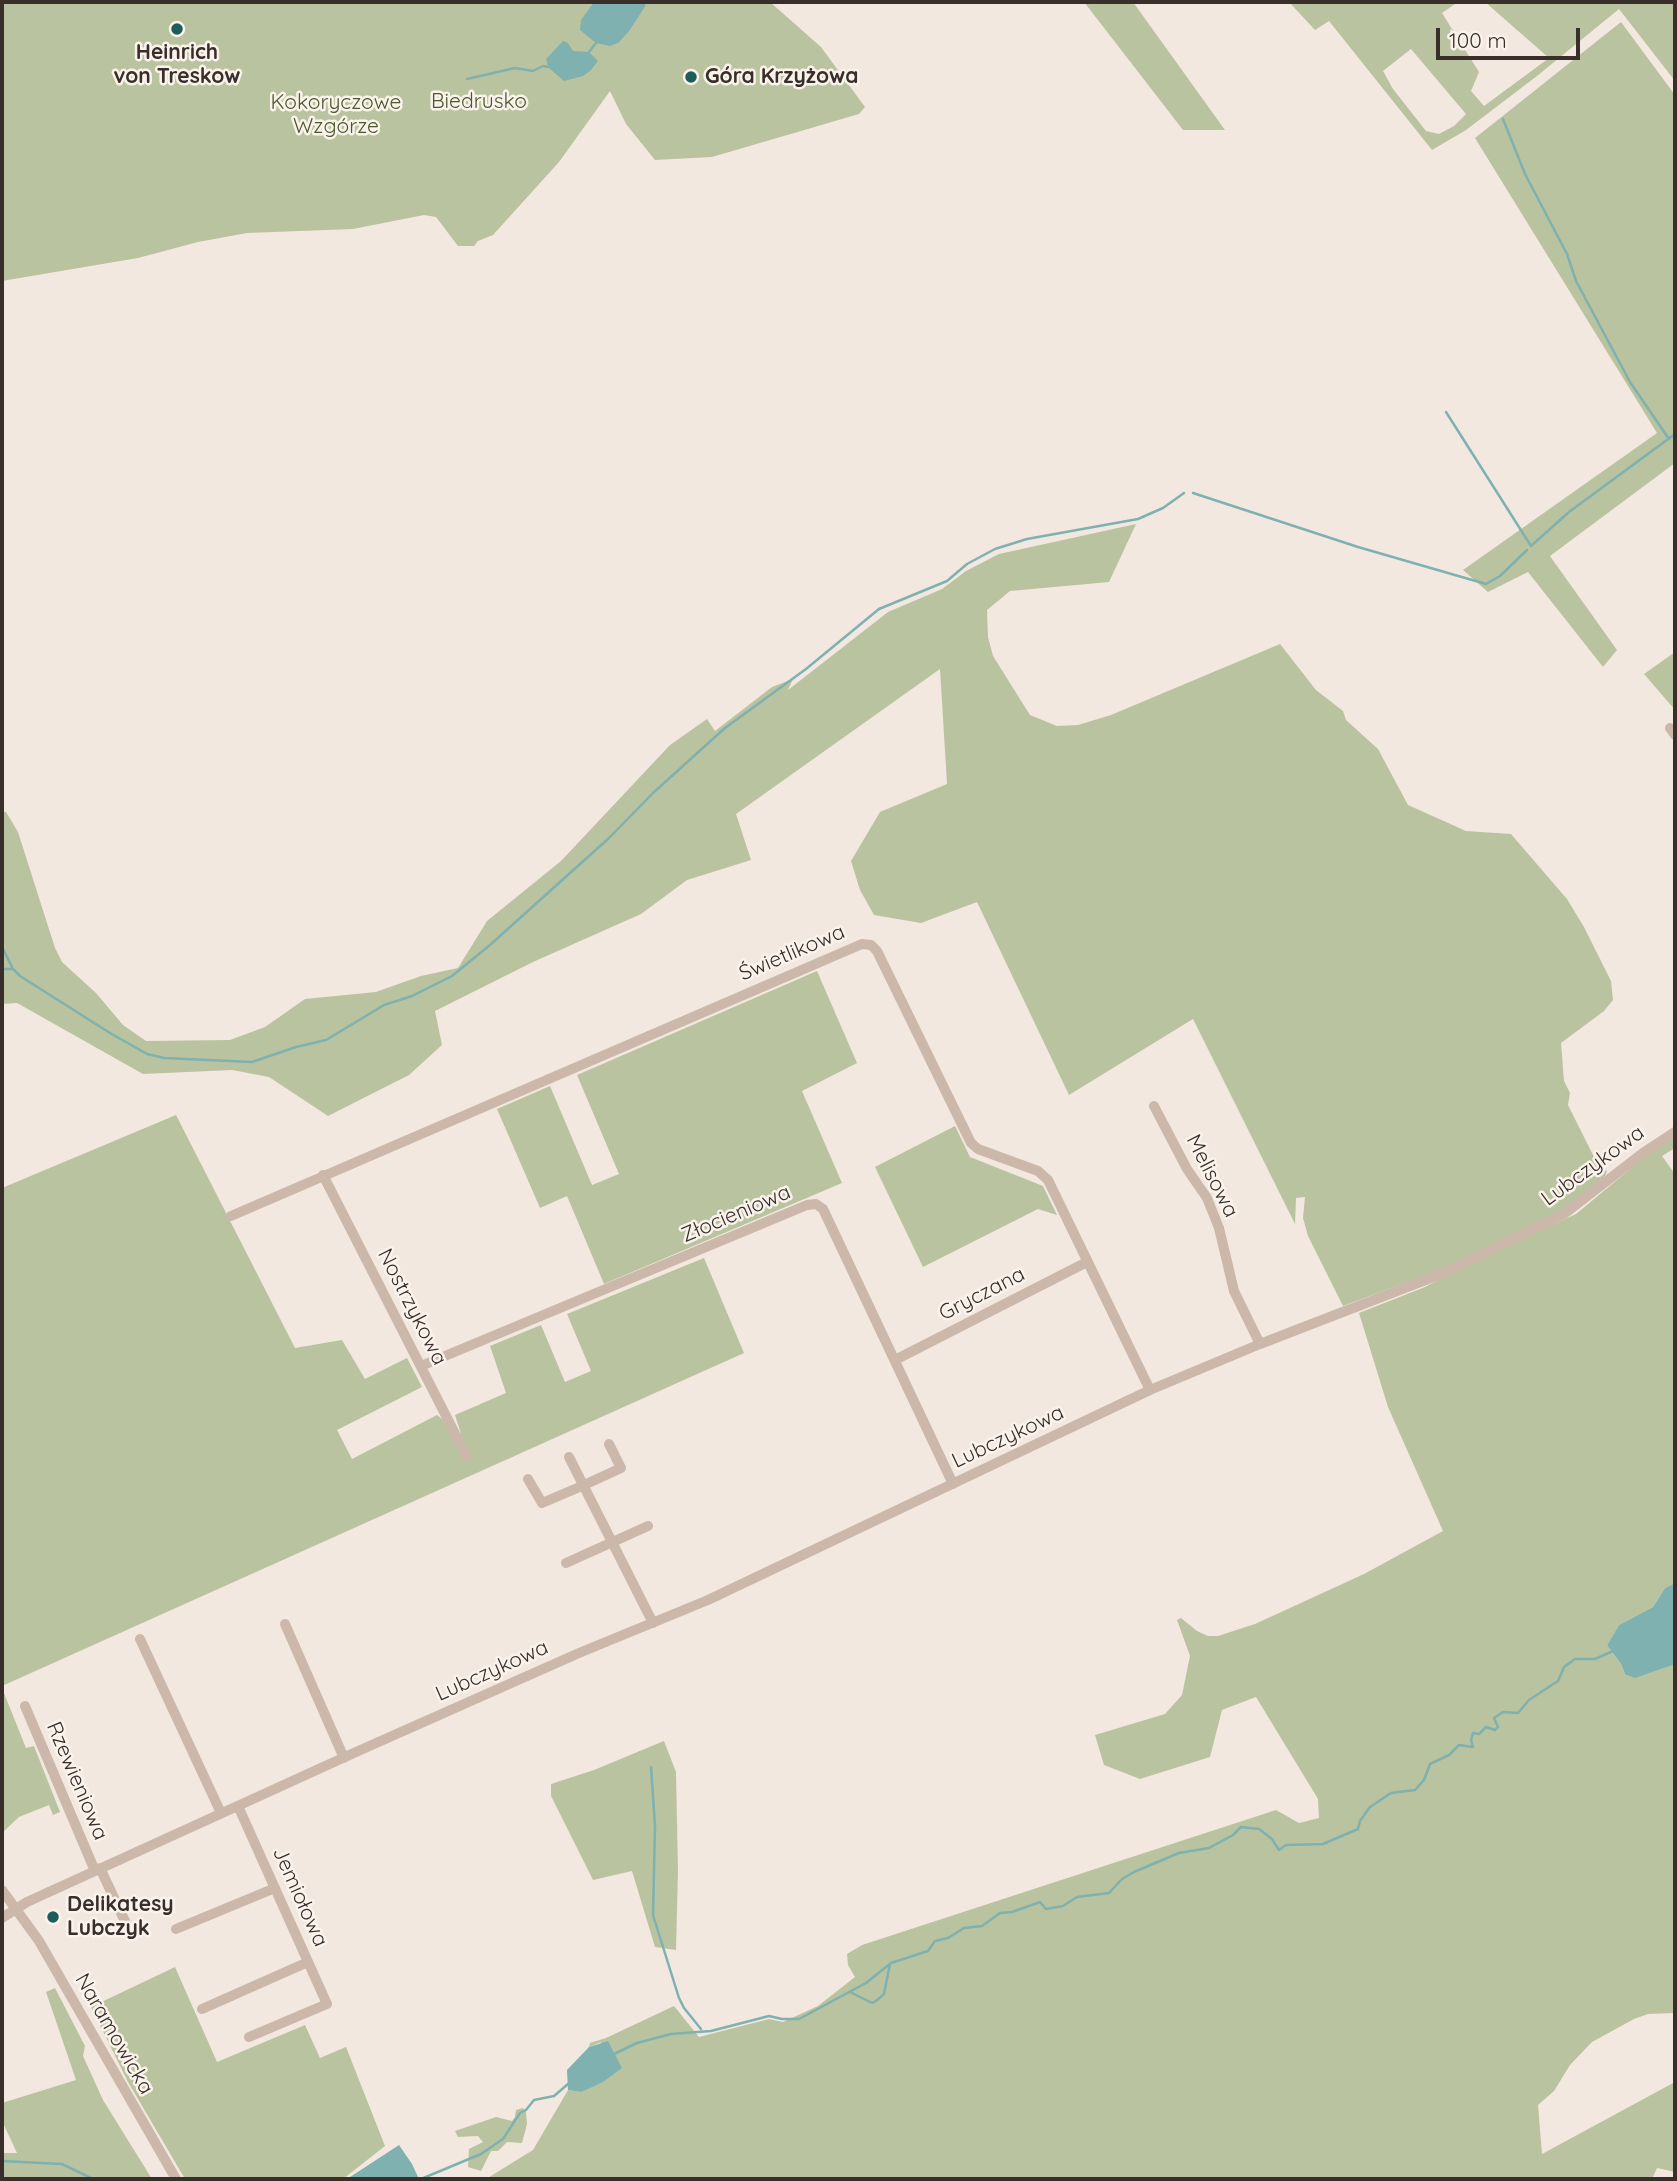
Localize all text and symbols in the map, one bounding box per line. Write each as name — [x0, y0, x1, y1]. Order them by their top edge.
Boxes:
scale bar — [1439, 14, 1582, 58]
marker: Heinrich von Treskow — [169, 21, 185, 37]
text: 100 m — [1449, 27, 1507, 53]
place label: Heinrich von Treskow — [114, 40, 240, 90]
place label: Góra Krzyżowa — [705, 64, 859, 90]
marker: Góra Krzyżowa — [683, 69, 699, 85]
park label: Biedrusko — [431, 89, 527, 115]
park label: Kokoryczowe Wzgórze — [271, 90, 401, 140]
street label: Świetlikowa — [735, 919, 849, 987]
street label: Lubczykowa — [1537, 1120, 1649, 1212]
street label: Melisowa — [1180, 1130, 1244, 1222]
street label: Złocieniowa — [678, 1180, 794, 1248]
street label: Nostrzykowa — [372, 1245, 452, 1369]
street label: Gryczana — [935, 1262, 1029, 1326]
street label: Lubczykowa — [948, 1400, 1068, 1474]
street label: Lubczykowa — [432, 1635, 552, 1707]
street label: Rzewieniowa — [41, 1718, 113, 1844]
street label: Jemiołowa — [267, 1843, 333, 1951]
place label: Delikatesy Lubczyk — [67, 1892, 174, 1942]
marker: Delikatesy Lubczyk — [45, 1909, 61, 1925]
street label: Naramowicka — [69, 1969, 159, 2099]

